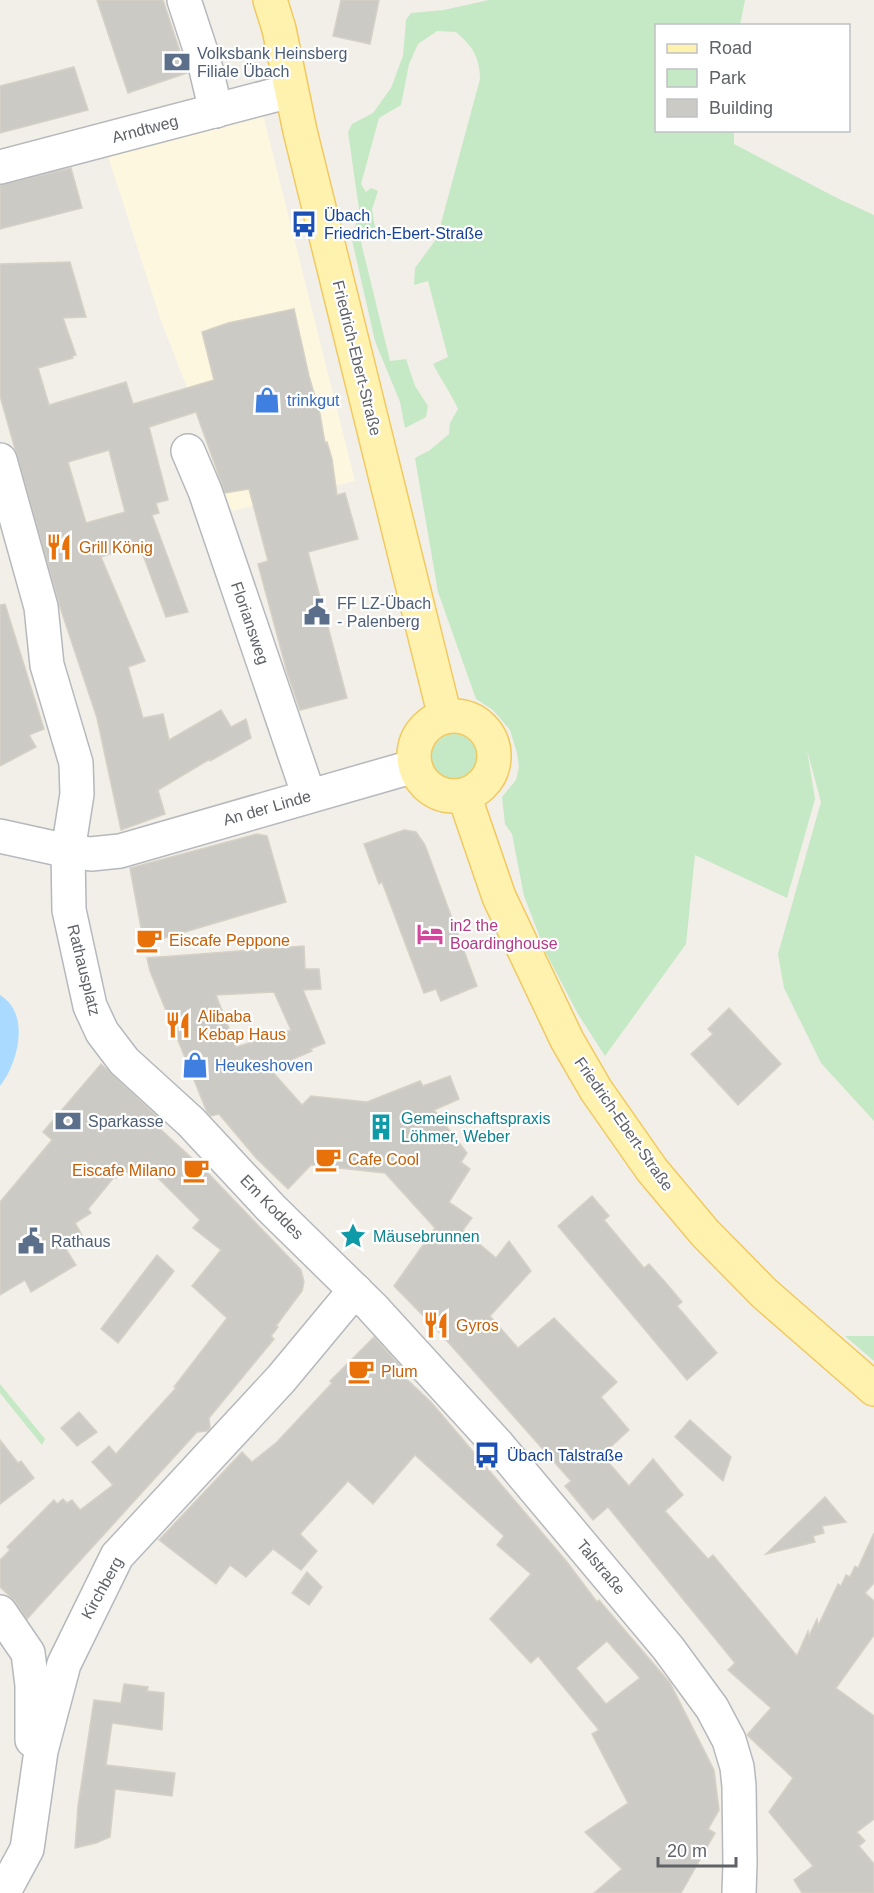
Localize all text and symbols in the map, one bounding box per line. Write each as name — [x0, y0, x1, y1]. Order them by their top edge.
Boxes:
legend — [655, 24, 850, 132]
text: Road — [709, 38, 752, 58]
place label: Volksbank Heinsberg Filiale Übach — [197, 45, 347, 80]
bank icon: Volksbank Heinsberg Filiale Übach — [162, 47, 192, 77]
text: Park — [709, 68, 747, 88]
text: Building — [709, 98, 773, 118]
street label: Arndtweg — [110, 112, 180, 146]
place label: Übach Friedrich-Ebert-Straße — [324, 207, 483, 242]
bus stop icon: Übach Friedrich-Ebert-Straße — [289, 209, 319, 239]
street label: Friedrich-Ebert-Straße — [330, 279, 385, 437]
shop icon: trinkgut — [252, 385, 282, 415]
place label: trinkgut — [287, 392, 340, 409]
restaurant icon: Grill König — [44, 532, 74, 562]
place label: Grill König — [79, 539, 153, 556]
street label: Floriansweg — [228, 579, 272, 667]
place label: FF LZ-Übach - Palenberg — [337, 595, 431, 630]
public building icon: FF LZ-Übach - Palenberg — [302, 597, 332, 627]
street label: An der Linde — [221, 787, 313, 829]
place label: in2 the Boardinghouse — [450, 917, 558, 952]
hotel icon: in2 the Boardinghouse — [415, 919, 445, 949]
street label: Rathausplatz — [64, 923, 104, 1017]
cafe icon: Eiscafe Peppone — [134, 925, 164, 955]
place label: Eiscafe Peppone — [169, 932, 290, 949]
place label: Alibaba Kebap Haus — [198, 1008, 286, 1043]
restaurant icon: Alibaba Kebap Haus — [163, 1010, 193, 1040]
shop icon: Heukeshoven — [180, 1050, 210, 1080]
street label: Friedrich-Ebert-Straße — [571, 1054, 677, 1194]
place label: Heukeshoven — [215, 1057, 313, 1074]
bank icon: Sparkasse — [53, 1106, 83, 1136]
place label: Gemeinschaftspraxis Löhmer, Weber — [401, 1110, 550, 1145]
building icon: Gemeinschaftspraxis Löhmer, Weber — [366, 1112, 396, 1142]
place label: Sparkasse — [88, 1113, 164, 1130]
cafe icon: Cafe Cool — [313, 1144, 343, 1174]
place label: Cafe Cool — [348, 1151, 419, 1168]
cafe icon: Eiscafe Milano — [181, 1155, 211, 1185]
place label: Eiscafe Milano — [72, 1162, 176, 1179]
street label: Em Koddes — [237, 1171, 307, 1243]
place icon: Mäusebrunnen — [338, 1221, 368, 1251]
public building icon: Rathaus — [16, 1226, 46, 1256]
place label: Mäusebrunnen — [373, 1228, 480, 1245]
place label: Rathaus — [51, 1233, 111, 1250]
restaurant icon: Gyros — [421, 1310, 451, 1340]
place label: Gyros — [456, 1317, 499, 1334]
cafe icon: Plum — [346, 1356, 376, 1386]
place label: Plum — [381, 1363, 417, 1380]
bus stop icon: Übach Talstraße — [472, 1440, 502, 1470]
place label: Übach Talstraße — [507, 1447, 623, 1464]
street label: Talstraße — [573, 1536, 629, 1598]
street label: Kirchberg — [78, 1554, 126, 1622]
scale bar — [658, 1830, 736, 1868]
text: 20 m — [667, 1841, 707, 1861]

